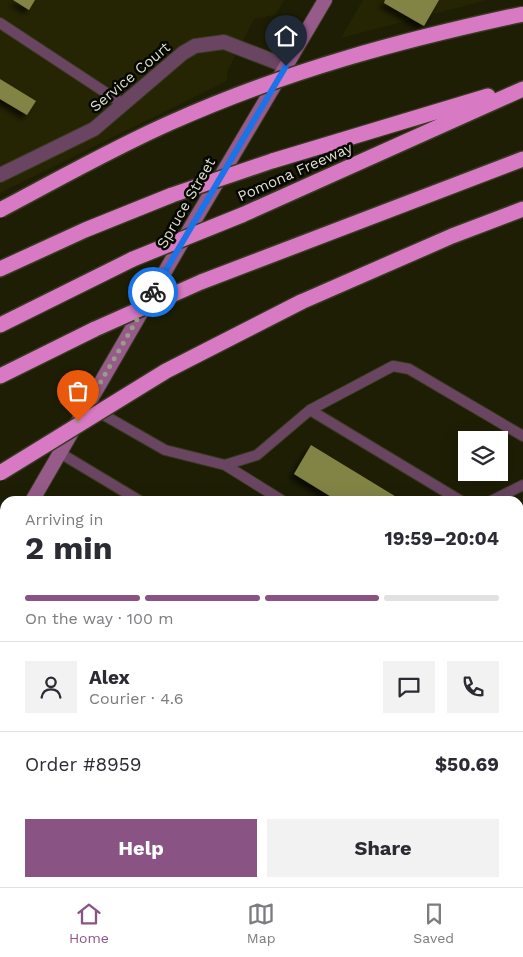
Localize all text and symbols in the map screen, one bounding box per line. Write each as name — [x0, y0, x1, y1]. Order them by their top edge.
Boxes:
pin — [265, 15, 307, 66]
icon: home — [272, 22, 300, 50]
street label: Service Court — [86, 38, 174, 116]
street label: Pomona Freeway — [235, 139, 355, 205]
street label: Spruce Street — [153, 154, 220, 252]
courier — [128, 267, 178, 317]
icon: bike — [139, 278, 167, 306]
pin — [57, 370, 99, 421]
icon: bag — [64, 377, 92, 405]
map controls — [458, 431, 508, 481]
button: layers — [458, 431, 508, 481]
text: Arriving in — [25, 510, 103, 529]
text: 19:59–20:04 — [385, 527, 499, 550]
text: 2 min — [25, 529, 113, 567]
text: On the way · 100 m — [25, 609, 174, 628]
button: person — [25, 661, 77, 713]
button: chat — [383, 661, 435, 713]
button: phone — [447, 661, 499, 713]
text: Alex — [89, 666, 130, 689]
text: Courier · 4.6 — [89, 689, 184, 708]
text: Order #8959 — [25, 753, 142, 776]
text: $50.69 — [435, 753, 499, 776]
button: Help — [25, 819, 257, 877]
button: Share — [267, 819, 499, 877]
tab: Home — [69, 900, 109, 946]
tab: Map — [247, 900, 275, 946]
tab: Saved — [413, 900, 454, 946]

